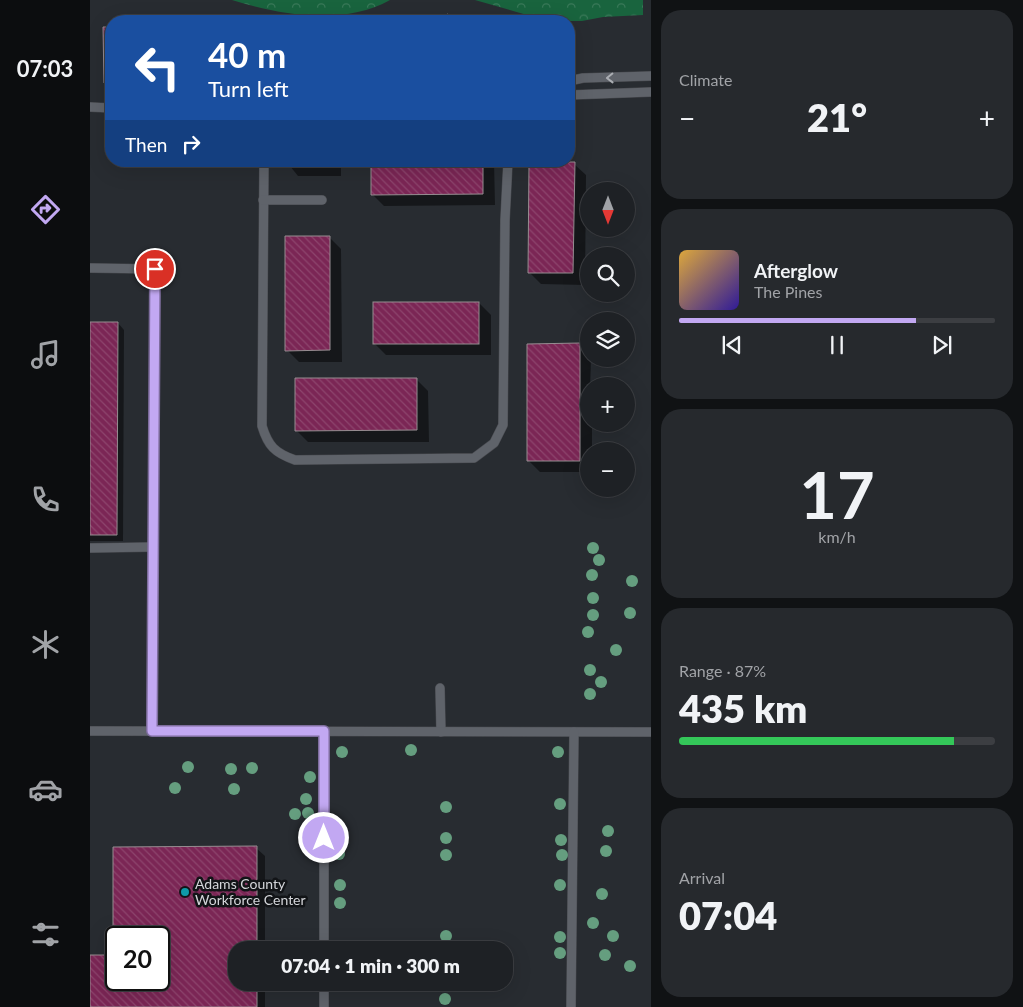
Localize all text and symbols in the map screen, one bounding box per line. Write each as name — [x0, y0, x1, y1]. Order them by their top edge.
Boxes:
text: 40 m — [208, 33, 286, 75]
icon: left — [125, 35, 190, 100]
text: 07:03 — [17, 55, 73, 82]
text: Climate — [679, 70, 732, 89]
one-way arrow — [605, 73, 613, 83]
text: Turn left — [208, 75, 289, 102]
text: 21° — [807, 94, 867, 140]
text: − — [679, 101, 695, 135]
text: + — [979, 101, 995, 135]
icon: right — [177, 130, 205, 158]
text: Then — [125, 133, 167, 156]
north arrow — [580, 182, 635, 238]
map controls — [580, 182, 635, 497]
icon: directions — [28, 192, 63, 227]
button: search — [580, 247, 635, 302]
pin — [134, 248, 176, 290]
icon: arrive — [141, 255, 169, 283]
text: Afterglow — [754, 259, 838, 282]
text: The Pines — [754, 282, 823, 301]
button: layers — [580, 312, 635, 367]
icon: previous — [718, 331, 746, 359]
icon: pause — [823, 331, 851, 359]
icon: next — [928, 331, 956, 359]
icon: music — [28, 337, 63, 372]
button: + — [580, 377, 635, 432]
button: − — [580, 442, 635, 497]
text: 17 — [799, 455, 875, 533]
icon: phone — [28, 482, 63, 517]
text: km/h — [818, 527, 856, 546]
icon: climate — [28, 627, 63, 662]
text: Range · 87% — [679, 661, 766, 680]
text: 435 km — [679, 685, 807, 731]
icon: car — [28, 772, 63, 807]
position arrow — [297, 811, 349, 863]
text: Arrival — [679, 868, 725, 887]
place label: Adams County Workforce Center — [195, 875, 306, 908]
marker: Adams County Workforce Center — [179, 886, 191, 898]
text: 07:04 — [679, 892, 777, 938]
icon: filters — [28, 917, 63, 952]
speed limit sign: 20 — [105, 926, 170, 991]
text: 07:04 · 1 min · 300 m — [281, 954, 460, 977]

